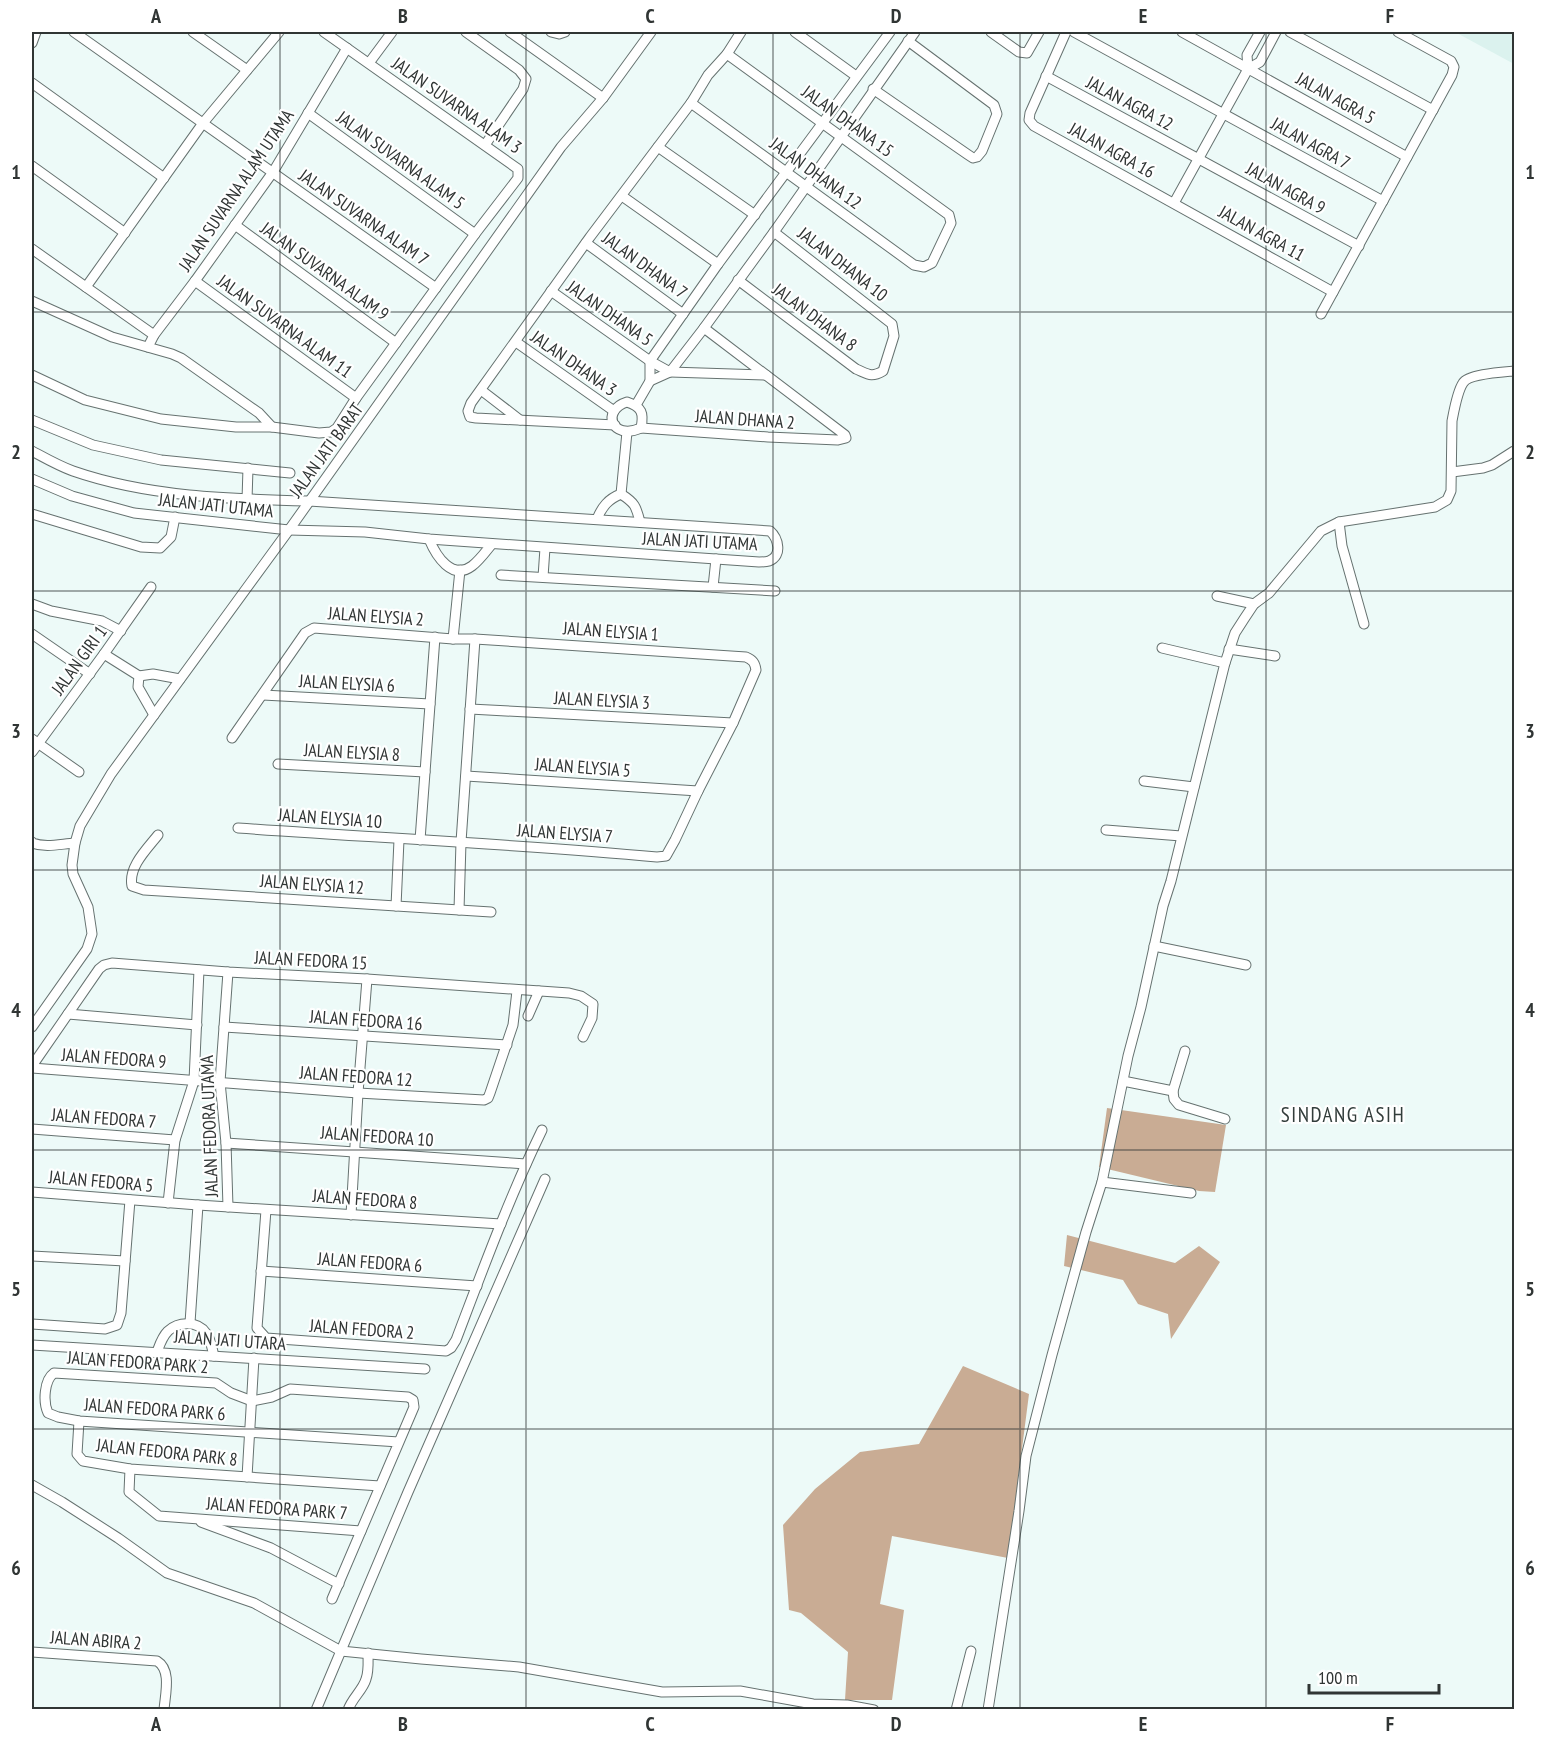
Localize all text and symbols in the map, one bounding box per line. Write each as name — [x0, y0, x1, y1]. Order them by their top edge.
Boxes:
text: A — [150, 3, 162, 29]
text: B — [398, 3, 408, 29]
text: C — [645, 3, 655, 29]
text: D — [891, 3, 902, 29]
text: E — [1139, 3, 1147, 29]
text: F — [1386, 3, 1394, 29]
street label: JALAN SUVARNA ALAM 3 — [387, 51, 526, 158]
street label: JALAN AGRA 5 — [1291, 66, 1380, 129]
street label: JALAN AGRA 12 — [1082, 70, 1177, 135]
street label: JALAN DHANA 15 — [797, 79, 898, 162]
street label: JALAN SUVARNA ALAM UTAMA — [173, 104, 299, 276]
street label: JALAN SUVARNA ALAM 5 — [331, 105, 470, 214]
street label: JALAN AGRA 7 — [1266, 111, 1355, 174]
street label: JALAN AGRA 16 — [1064, 116, 1159, 183]
street label: JALAN DHANA 12 — [765, 131, 866, 214]
street label: JALAN AGRA 9 — [1241, 156, 1330, 219]
text: 1 — [11, 159, 21, 185]
text: 1 — [1525, 159, 1535, 185]
street label: JALAN SUVARNA ALAM 7 — [294, 163, 433, 270]
street label: JALAN AGRA 11 — [1214, 199, 1309, 266]
street label: JALAN SUVARNA ALAM 9 — [255, 216, 394, 325]
street label: JALAN DHANA 10 — [793, 221, 893, 306]
street label: JALAN DHANA 7 — [597, 226, 692, 304]
street label: JALAN SUVARNA ALAM 11 — [212, 269, 357, 383]
street label: JALAN DHANA 5 — [562, 274, 657, 351]
street label: JALAN DHANA 8 — [768, 277, 862, 356]
street label: JALAN DHANA 3 — [526, 324, 621, 401]
street label: JALAN JATI BARAT — [283, 398, 368, 503]
street label: JALAN DHANA 2 — [694, 404, 795, 434]
text: 2 — [11, 439, 21, 465]
text: 2 — [1525, 439, 1535, 465]
street label: JALAN JATI UTAMA — [156, 487, 275, 523]
street label: JALAN JATI UTAMA — [641, 526, 759, 556]
street label: JALAN ELYSIA 2 — [326, 601, 425, 631]
street label: JALAN ELYSIA 1 — [561, 616, 660, 646]
street label: JALAN GIRI 1 — [46, 621, 112, 700]
street label: JALAN ELYSIA 6 — [297, 669, 396, 697]
street label: JALAN ELYSIA 3 — [552, 686, 651, 714]
text: 3 — [11, 718, 21, 744]
text: 3 — [1525, 718, 1535, 744]
street label: JALAN ELYSIA 8 — [302, 738, 401, 766]
street label: JALAN ELYSIA 5 — [533, 752, 632, 782]
street label: JALAN ELYSIA 10 — [276, 803, 383, 833]
street label: JALAN ELYSIA 7 — [515, 818, 614, 848]
street label: JALAN ELYSIA 12 — [258, 869, 365, 899]
street label: JALAN FEDORA 15 — [253, 946, 368, 974]
text: 4 — [11, 997, 21, 1023]
text: 4 — [1525, 997, 1535, 1023]
street label: JALAN FEDORA 16 — [308, 1005, 423, 1035]
street label: JALAN FEDORA 9 — [60, 1043, 167, 1073]
street label: JALAN FEDORA UTAMA — [195, 1054, 223, 1198]
street label: JALAN FEDORA 12 — [298, 1061, 413, 1091]
district label: SINDANG ASIH — [1281, 1101, 1405, 1128]
street label: JALAN FEDORA 7 — [50, 1103, 157, 1133]
street label: JALAN FEDORA 10 — [319, 1121, 434, 1151]
street label: JALAN FEDORA 5 — [47, 1165, 154, 1197]
street label: JALAN FEDORA 8 — [311, 1184, 418, 1214]
street label: JALAN FEDORA 6 — [316, 1247, 423, 1277]
text: 5 — [11, 1276, 21, 1302]
text: 5 — [1525, 1276, 1535, 1302]
street label: JALAN FEDORA 2 — [308, 1314, 415, 1344]
street label: JALAN JATI UTARA — [172, 1325, 287, 1355]
street label: JALAN FEDORA PARK 2 — [66, 1346, 209, 1378]
street label: JALAN FEDORA PARK 6 — [83, 1393, 226, 1425]
street label: JALAN FEDORA PARK 8 — [94, 1433, 239, 1471]
street label: JALAN FEDORA PARK 7 — [205, 1492, 348, 1524]
text: 6 — [11, 1555, 21, 1581]
text: 6 — [1525, 1555, 1535, 1581]
street label: JALAN ABIRA 2 — [49, 1625, 142, 1655]
scale bar — [1309, 1657, 1440, 1695]
text: 100 m — [1318, 1666, 1358, 1689]
text: A — [150, 1711, 162, 1737]
text: B — [398, 1711, 408, 1737]
text: C — [645, 1711, 655, 1737]
text: D — [891, 1711, 902, 1737]
text: E — [1139, 1711, 1147, 1737]
text: F — [1386, 1711, 1394, 1737]

